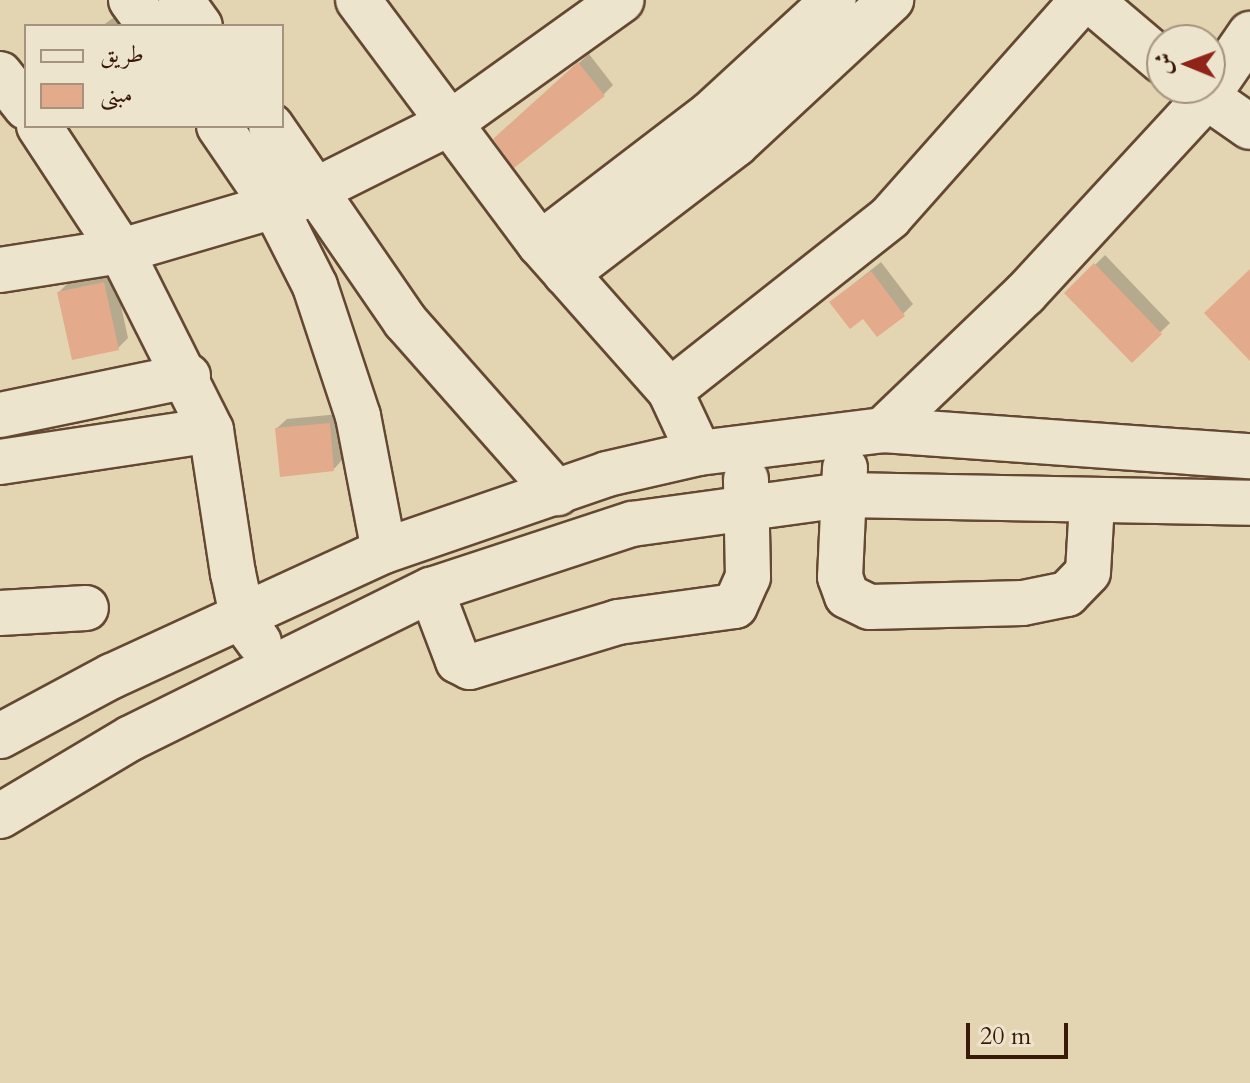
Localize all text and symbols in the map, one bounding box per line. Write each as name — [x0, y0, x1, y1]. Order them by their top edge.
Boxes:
legend — [24, 24, 284, 128]
north arrow — [1146, 24, 1226, 104]
text: طريق — [100, 38, 144, 71]
text: ش — [1149, 52, 1179, 75]
text: مبنى — [100, 78, 133, 111]
scale bar — [970, 1007, 1072, 1057]
text: 20 m — [980, 1020, 1031, 1053]

